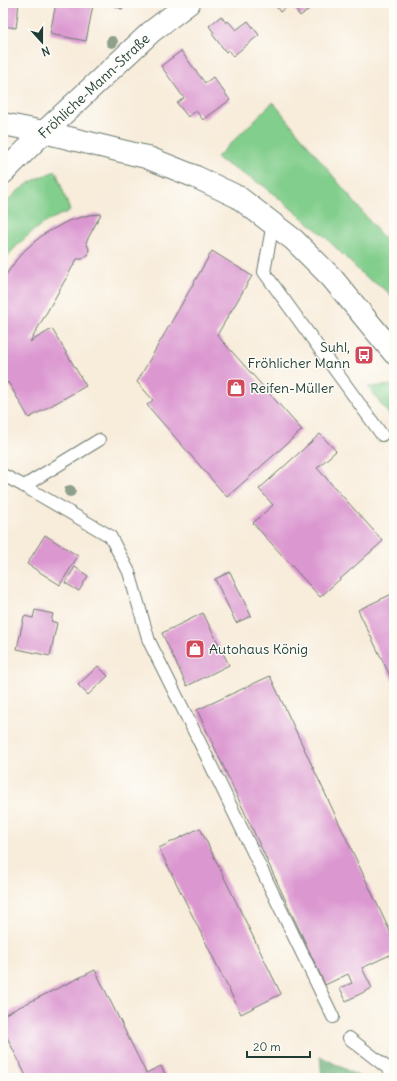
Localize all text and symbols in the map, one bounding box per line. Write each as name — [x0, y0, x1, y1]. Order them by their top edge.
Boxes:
north arrow — [22, 22, 62, 62]
street label: Fröhliche-Mann-Straße — [35, 30, 153, 142]
text: N — [40, 43, 52, 59]
place label: Suhl, Fröhlicher Mann — [248, 338, 350, 372]
bus stop icon: Suhl, Fröhlicher Mann — [353, 344, 375, 366]
shop icon: Reifen-Müller — [225, 377, 247, 399]
place label: Reifen-Müller — [250, 379, 334, 397]
shop icon: Autohaus König — [184, 638, 206, 660]
place label: Autohaus König — [209, 640, 308, 658]
scale bar — [247, 1033, 310, 1059]
text: 20 m — [253, 1039, 281, 1054]

